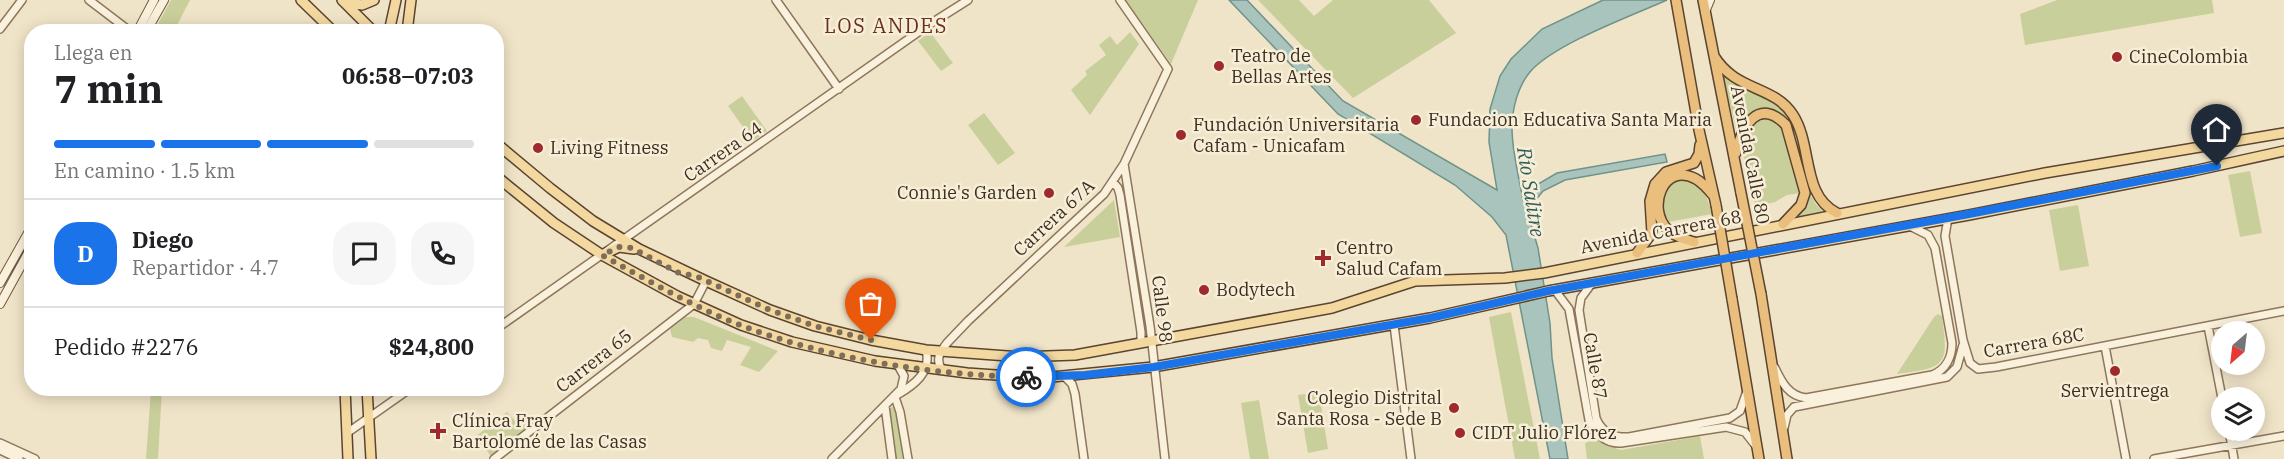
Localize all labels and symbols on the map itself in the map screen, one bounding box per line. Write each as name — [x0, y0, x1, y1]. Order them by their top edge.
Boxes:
district label: LOS ANDES — [824, 12, 948, 39]
place label: Teatro de Bellas Artes — [1231, 44, 1332, 88]
place label: CineColombia — [2129, 45, 2248, 68]
marker: CineColombia — [2110, 50, 2124, 64]
marker: Teatro de Bellas Artes — [1212, 59, 1226, 73]
street label: Avenida Calle 80 — [1726, 84, 1775, 226]
pin — [2191, 104, 2242, 166]
place label: Fundacion Educativa Santa Maria — [1428, 108, 1712, 131]
place label: Fundación Universitaria Cafam - Unicafam — [1193, 113, 1400, 157]
marker: Fundacion Educativa Santa Maria — [1409, 113, 1423, 127]
street label: Carrera 64 — [679, 116, 766, 187]
marker: Fundación Universitaria Cafam - Unicafam — [1174, 128, 1188, 142]
place label: Living Fitness — [550, 136, 669, 159]
marker: Living Fitness — [531, 141, 545, 155]
water label: Río Salitre — [1511, 144, 1552, 239]
street label: Carrera 67A — [1008, 174, 1100, 261]
place label: Connie's Garden — [897, 181, 1037, 204]
marker: Connie's Garden — [1042, 186, 1056, 200]
street label: Avenida Carrera 68 — [1578, 205, 1743, 258]
place label: Centro Salud Cafam — [1336, 236, 1442, 280]
marker: Centro Salud Cafam — [1314, 249, 1332, 267]
street label: Calle 98 — [1147, 274, 1178, 344]
pin — [845, 278, 896, 340]
place label: Bodytech — [1216, 278, 1295, 301]
marker: Bodytech — [1197, 283, 1211, 297]
north arrow — [2211, 321, 2265, 375]
street label: Carrera 68C — [1982, 322, 2086, 363]
street label: Carrera 65 — [551, 324, 636, 398]
street label: Calle 87 — [1578, 331, 1613, 401]
courier — [996, 347, 1056, 407]
marker: Servientrega — [2108, 364, 2122, 378]
place label: Servientrega — [2061, 379, 2170, 402]
place label: Colegio Distrital Santa Rosa - Sede B — [1276, 386, 1442, 430]
marker: Colegio Distrital Santa Rosa - Sede B — [1447, 401, 1461, 415]
place label: Clínica Fray Bartolomé de las Casas — [452, 409, 647, 453]
place label: CIDT Julio Flórez — [1472, 421, 1617, 444]
marker: Clínica Fray Bartolomé de las Casas — [429, 422, 447, 440]
marker: CIDT Julio Flórez — [1453, 426, 1467, 440]

